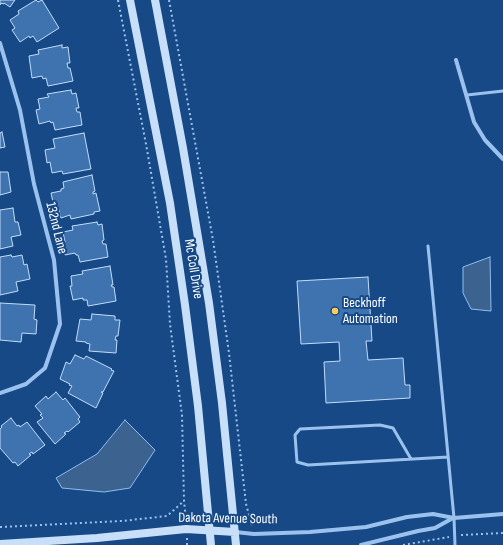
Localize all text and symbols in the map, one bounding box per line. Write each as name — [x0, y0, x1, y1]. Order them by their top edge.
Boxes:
street label: 132nd Lane — [41, 200, 71, 256]
street label: Mc Coll Drive — [180, 238, 206, 300]
place label: Beckhoff Automation — [343, 295, 398, 328]
marker: Beckhoff Automation — [330, 306, 340, 316]
street label: Dakota Avenue South — [178, 510, 278, 528]

